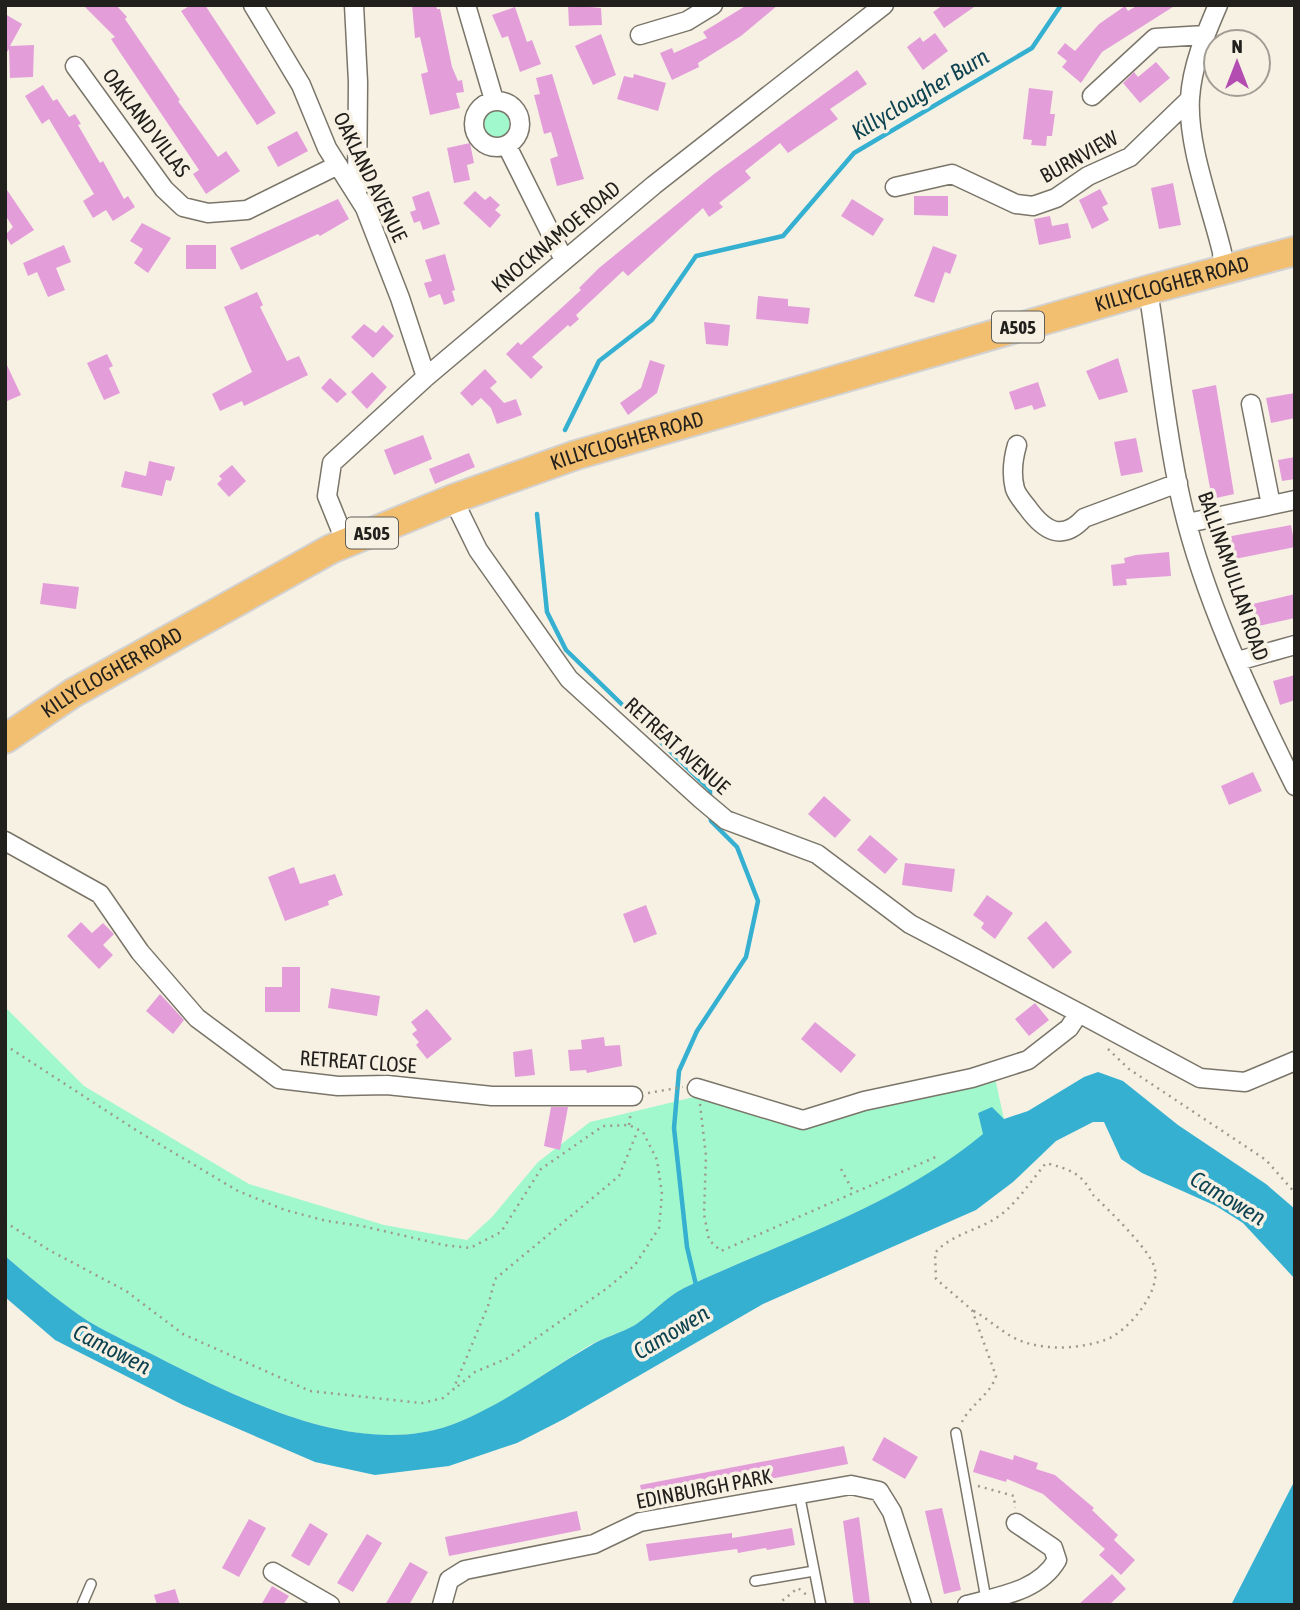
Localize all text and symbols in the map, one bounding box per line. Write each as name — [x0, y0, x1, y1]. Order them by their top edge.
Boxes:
north arrow — [1202, 28, 1272, 98]
text: N — [1231, 35, 1243, 57]
water label: Killyclougher Burn — [847, 43, 993, 145]
street label: OAKLAND VILLAS — [98, 64, 195, 181]
street label: OAKLAND AVENUE — [329, 108, 413, 245]
street label: BURNVIEW — [1035, 125, 1122, 187]
street label: KNOCKNAMOE ROAD — [486, 176, 624, 297]
street label: KILLYCLOGHER ROAD — [1092, 251, 1251, 316]
road number: A505 — [992, 312, 1044, 342]
street label: KILLYCLOGHER ROAD — [547, 406, 706, 474]
street label: BALLINAMULLAN ROAD — [1194, 488, 1274, 663]
road number: A505 — [346, 518, 398, 548]
street label: KILLYCLOGHER ROAD — [36, 622, 186, 722]
street label: RETREAT AVENUE — [620, 692, 735, 799]
street label: RETREAT CLOSE — [299, 1045, 417, 1077]
water label: Camowen — [1186, 1165, 1270, 1231]
water label: Camowen — [629, 1299, 713, 1365]
water label: Camowen — [69, 1319, 155, 1379]
street label: EDINBURGH PARK — [634, 1463, 774, 1513]

